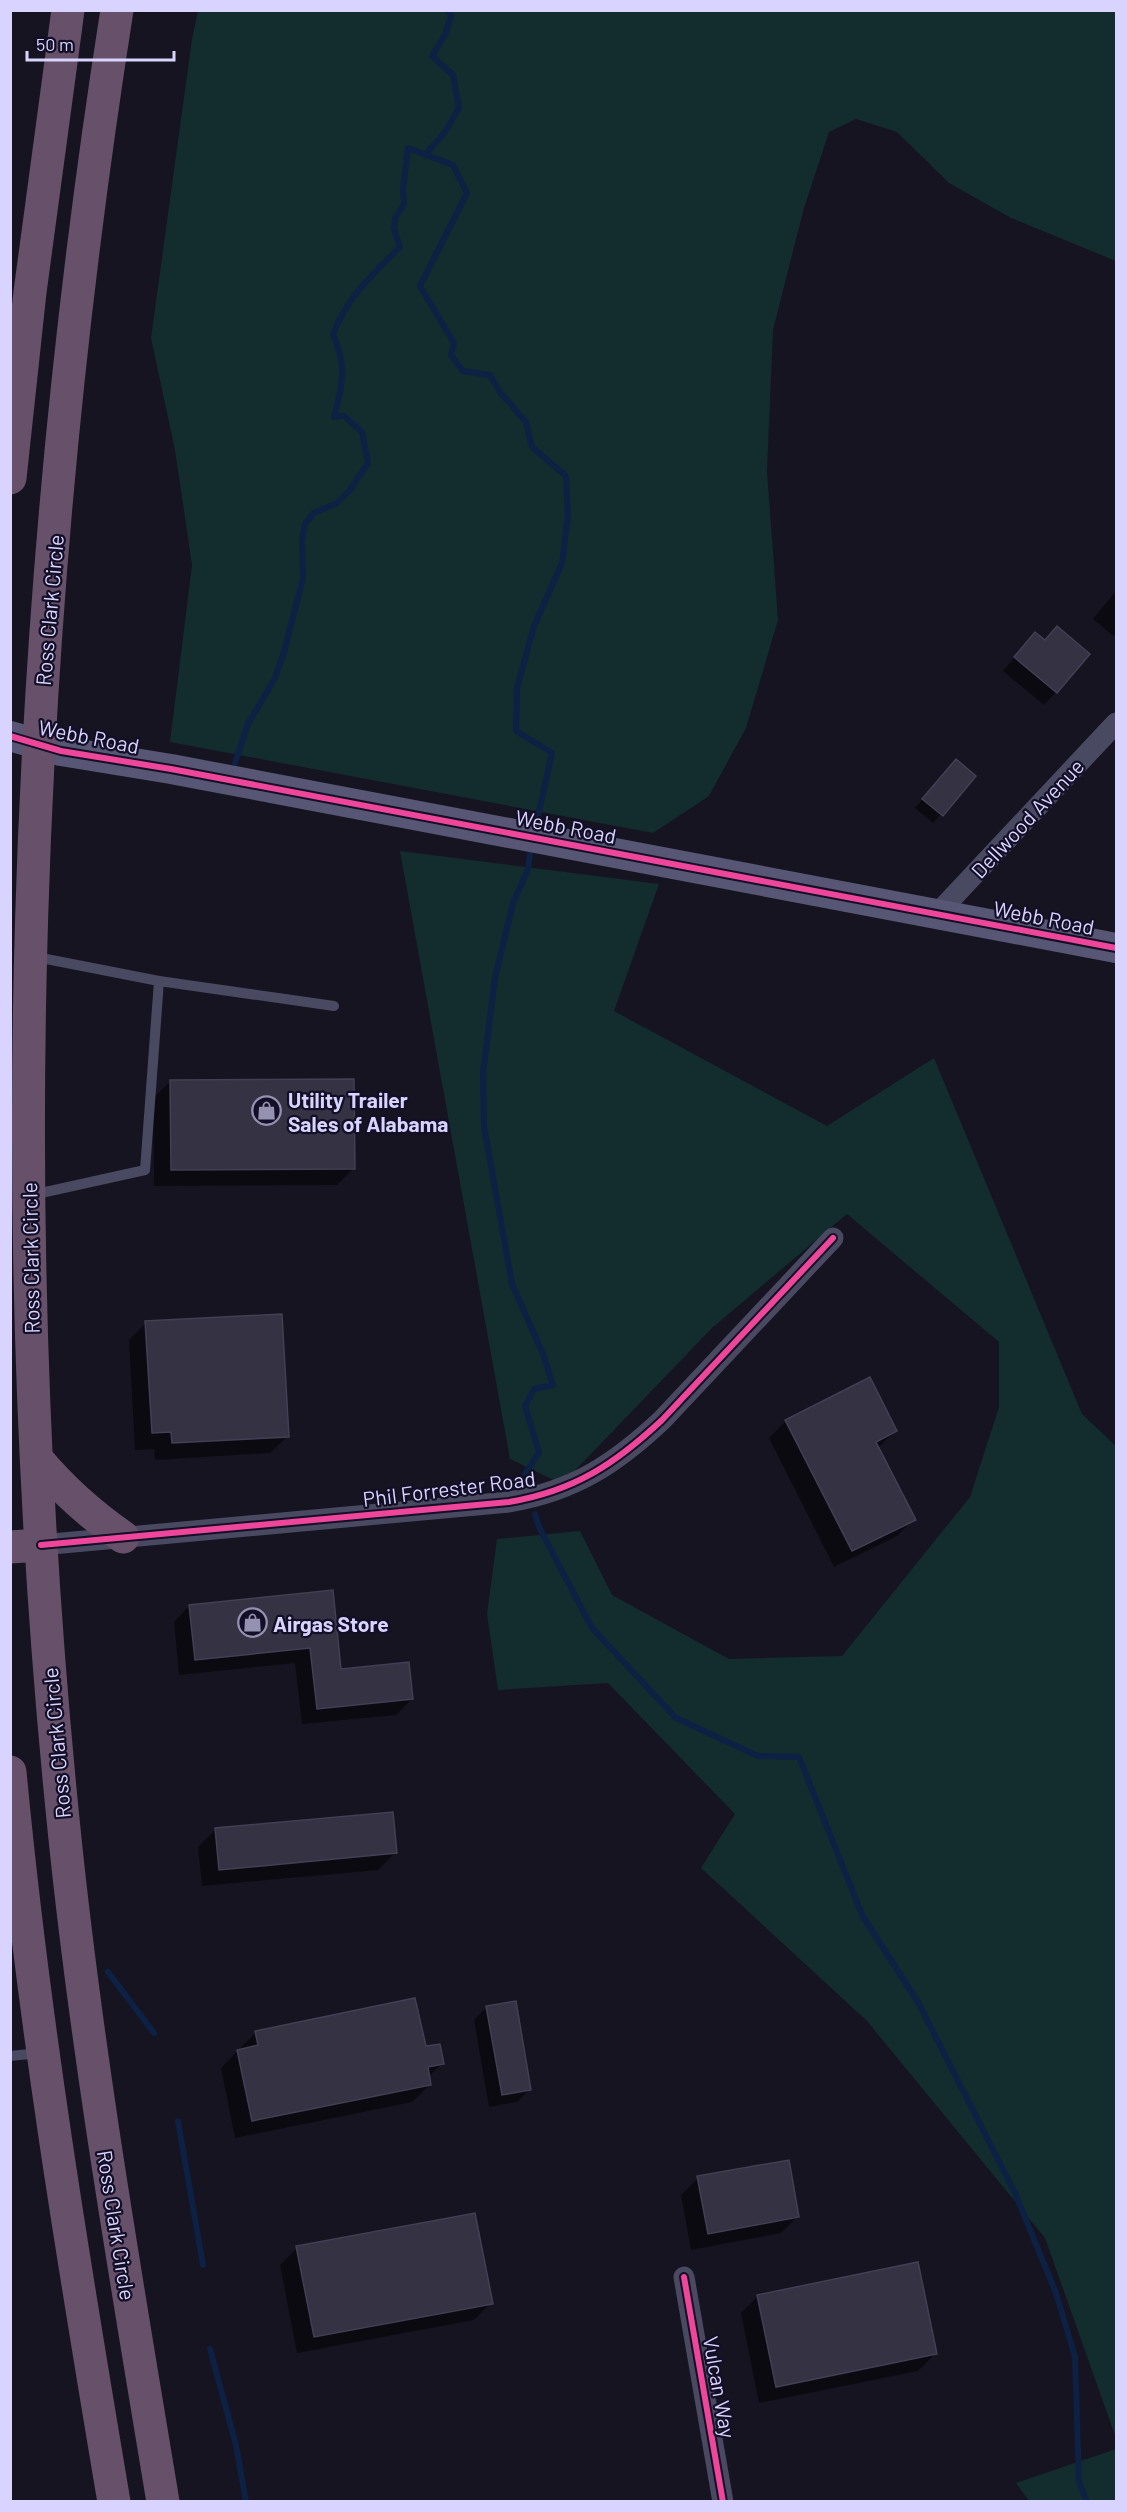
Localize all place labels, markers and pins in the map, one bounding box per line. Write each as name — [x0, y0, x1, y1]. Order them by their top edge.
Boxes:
place label: Utility Trailer Sales of Alabama — [288, 1087, 448, 1136]
shop icon: Utility Trailer Sales of Alabama — [251, 1095, 283, 1127]
shop icon: Airgas Store — [236, 1607, 268, 1639]
place label: Airgas Store — [273, 1611, 389, 1636]

